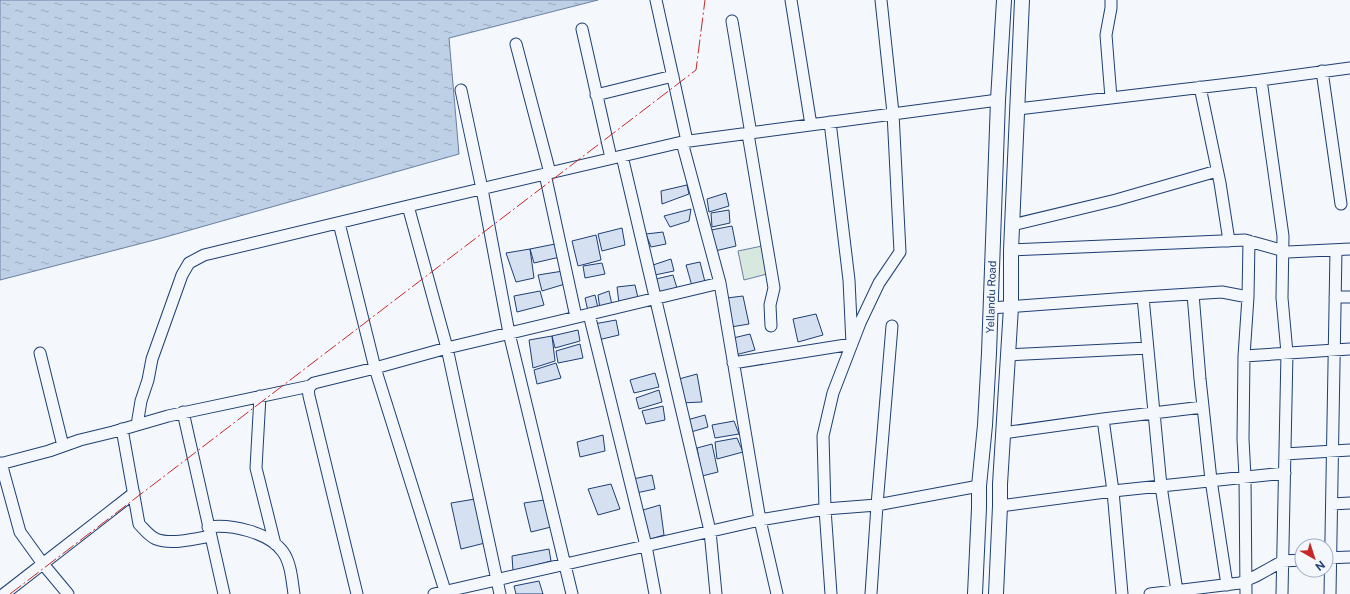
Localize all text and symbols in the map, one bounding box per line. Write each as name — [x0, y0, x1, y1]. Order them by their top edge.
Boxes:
street label: Yellandu Road — [984, 260, 998, 334]
north arrow — [1294, 538, 1334, 578]
text: N — [1313, 558, 1327, 573]

